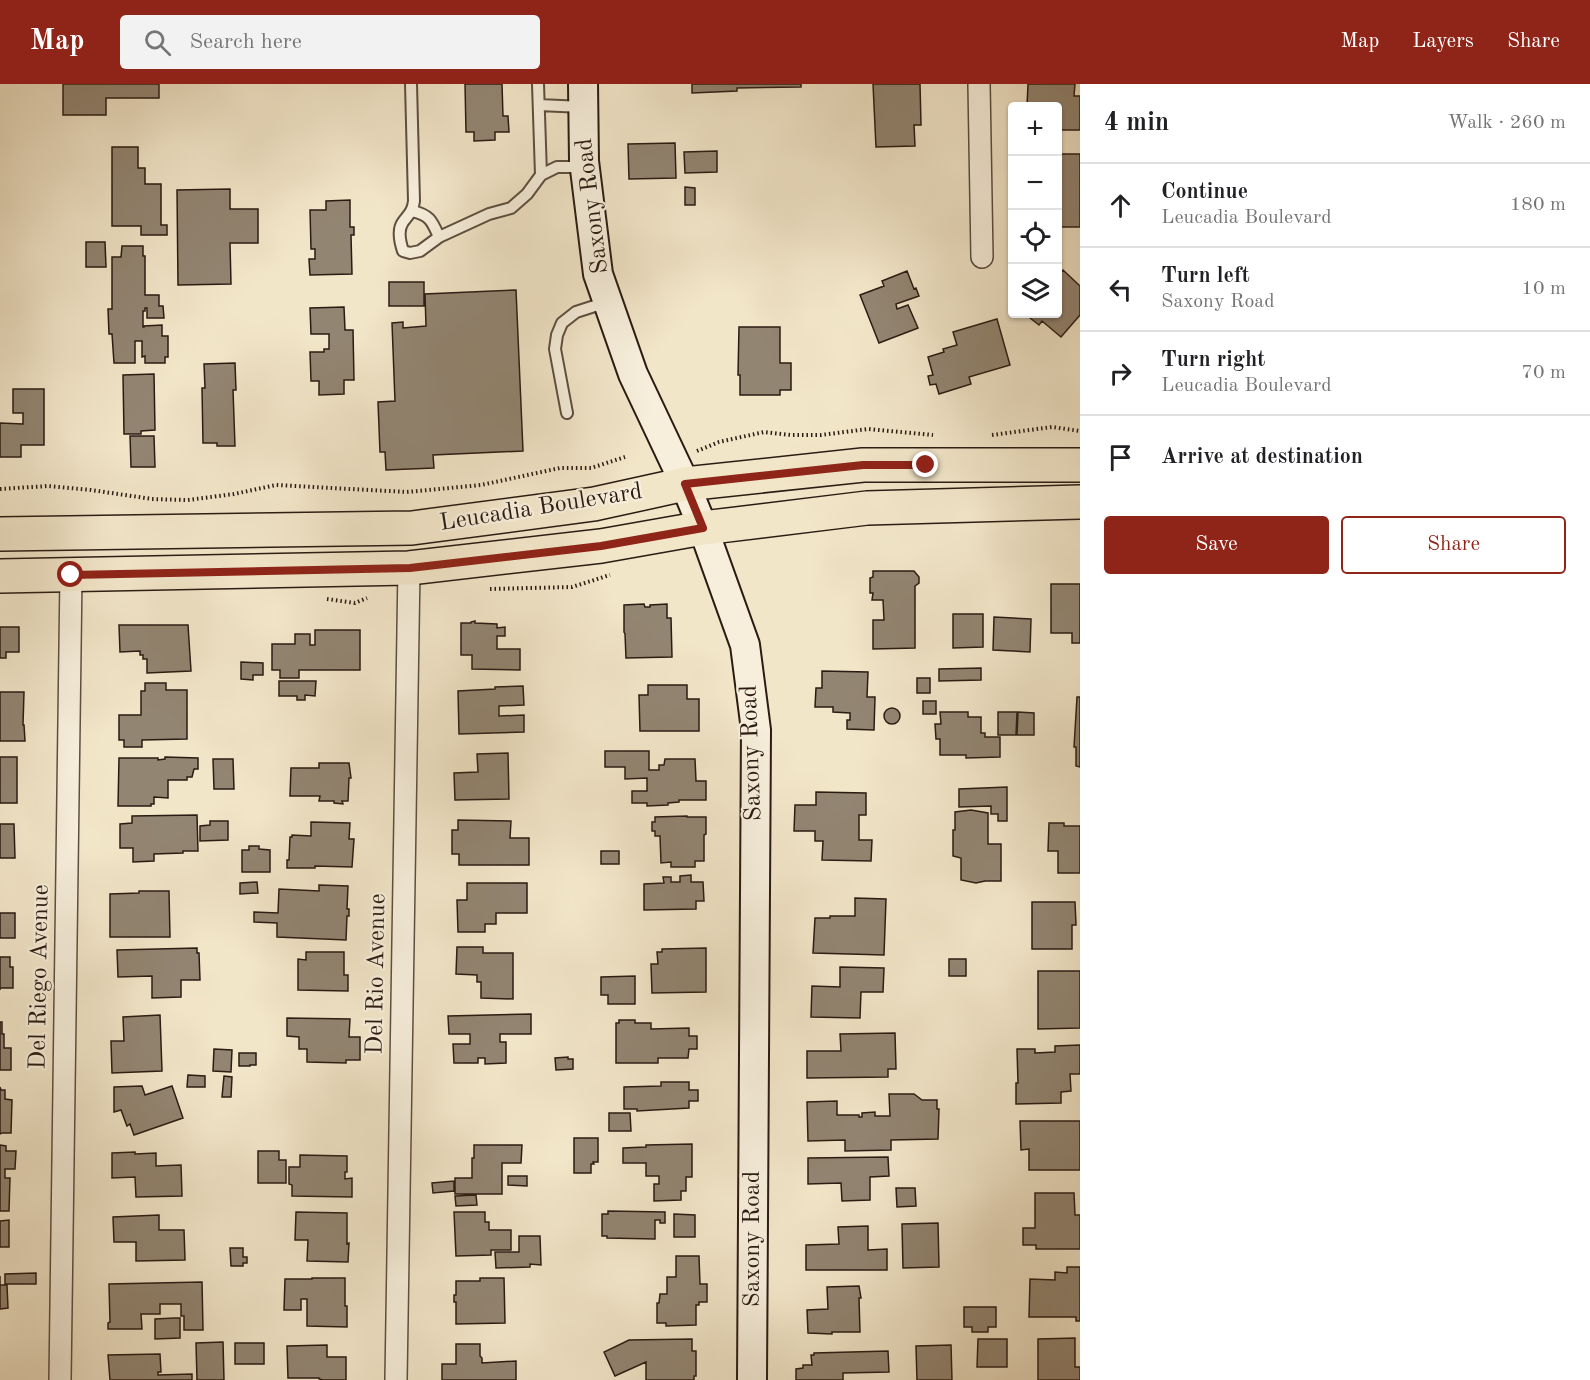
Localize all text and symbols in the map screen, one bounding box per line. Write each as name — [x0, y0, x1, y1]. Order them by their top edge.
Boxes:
search box — [120, 15, 540, 69]
icon: search — [141, 26, 174, 59]
text: Map — [30, 28, 84, 56]
text: Search here — [189, 31, 302, 53]
text: Map — [1340, 31, 1379, 52]
text: Layers — [1412, 31, 1474, 52]
text: Share — [1507, 31, 1560, 52]
map controls — [1008, 102, 1062, 318]
button: + — [1008, 102, 1062, 156]
text: 4 min — [1104, 110, 1169, 136]
text: Walk · 260 m — [1447, 113, 1566, 133]
street label: Saxony Road — [573, 137, 613, 275]
button: − — [1008, 156, 1062, 210]
text: Continue — [1161, 181, 1248, 203]
icon: ahead — [1104, 189, 1137, 222]
text: 180 m — [1510, 195, 1566, 215]
text: Leucadia Boulevard — [1161, 208, 1332, 228]
button: locate — [1008, 210, 1062, 264]
button: layers — [1008, 264, 1062, 318]
text: Turn left — [1161, 265, 1250, 287]
icon: left — [1104, 273, 1137, 306]
text: 10 m — [1521, 279, 1566, 299]
text: Saxony Road — [1161, 292, 1275, 312]
text: Turn right — [1161, 349, 1265, 371]
icon: right — [1104, 357, 1137, 390]
text: 70 m — [1521, 363, 1566, 383]
text: Leucadia Boulevard — [1161, 376, 1332, 396]
icon: arrive — [1104, 441, 1137, 474]
text: Arrive at destination — [1161, 446, 1363, 468]
route end — [912, 451, 938, 477]
street label: Leucadia Boulevard — [438, 480, 644, 536]
button: Save — [1104, 516, 1329, 574]
button: Share — [1341, 516, 1566, 574]
route start — [57, 561, 83, 587]
street label: Saxony Road — [738, 684, 766, 822]
street label: Del Riego Avenue — [26, 884, 54, 1070]
street label: Del Rio Avenue — [364, 893, 390, 1055]
street label: Saxony Road — [741, 1171, 765, 1307]

